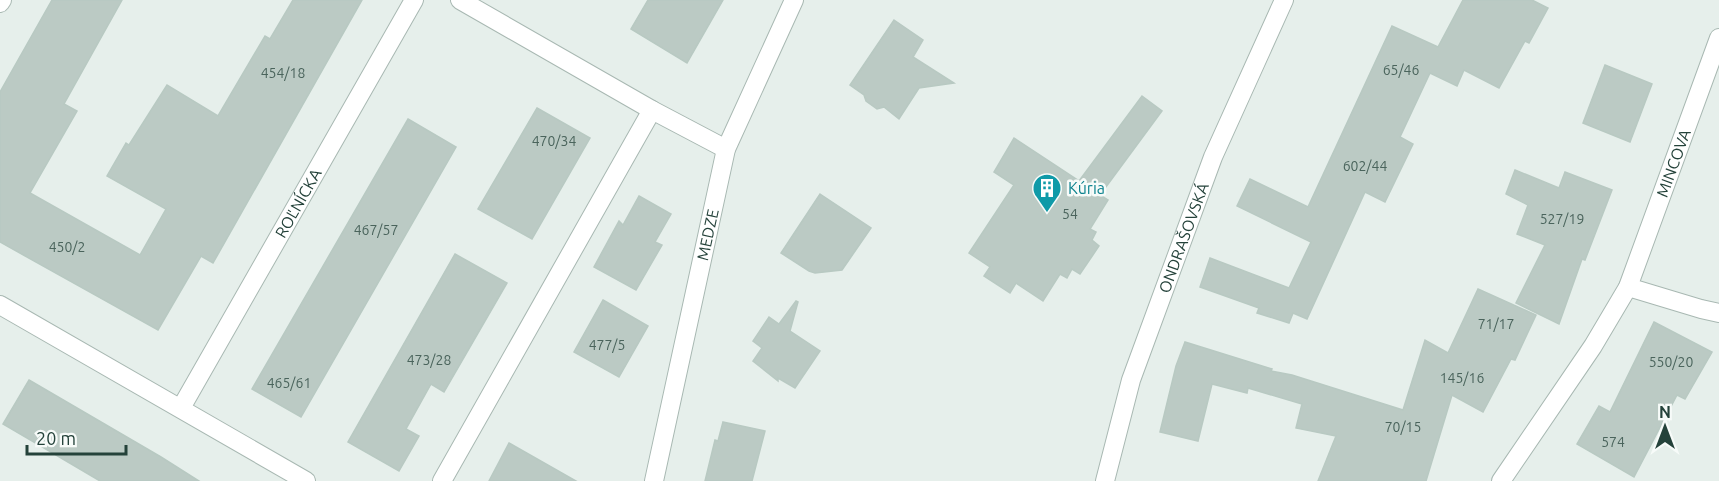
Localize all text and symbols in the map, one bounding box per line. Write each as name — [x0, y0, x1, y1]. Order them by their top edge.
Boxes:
house number: 65/46 — [1383, 62, 1419, 78]
house number: 454/18 — [261, 65, 305, 81]
street label: MINCOVA — [1653, 126, 1694, 199]
house number: 470/34 — [532, 133, 576, 149]
house number: 602/44 — [1343, 158, 1387, 174]
street label: ROĽNÍCKA — [271, 165, 325, 241]
building icon: Kúria — [1031, 172, 1063, 214]
place label: Kúria — [1068, 179, 1105, 197]
street label: ONDRAŠOVSKÁ — [1155, 179, 1212, 295]
house number: 54 — [1062, 206, 1078, 222]
street label: MEDZE — [693, 207, 722, 262]
house number: 527/19 — [1540, 211, 1584, 227]
house number: 467/57 — [354, 222, 398, 238]
house number: 450/2 — [49, 239, 85, 255]
house number: 71/17 — [1478, 316, 1514, 332]
house number: 477/5 — [589, 337, 625, 353]
house number: 473/28 — [407, 352, 451, 368]
house number: 550/20 — [1649, 354, 1693, 370]
house number: 145/16 — [1440, 370, 1484, 386]
house number: 465/61 — [267, 375, 311, 391]
north arrow — [1635, 397, 1695, 457]
text: N — [1659, 403, 1671, 421]
scale bar — [27, 418, 126, 456]
house number: 70/15 — [1385, 419, 1421, 435]
text: 20 m — [36, 428, 76, 448]
house number: 574 — [1601, 434, 1625, 450]

